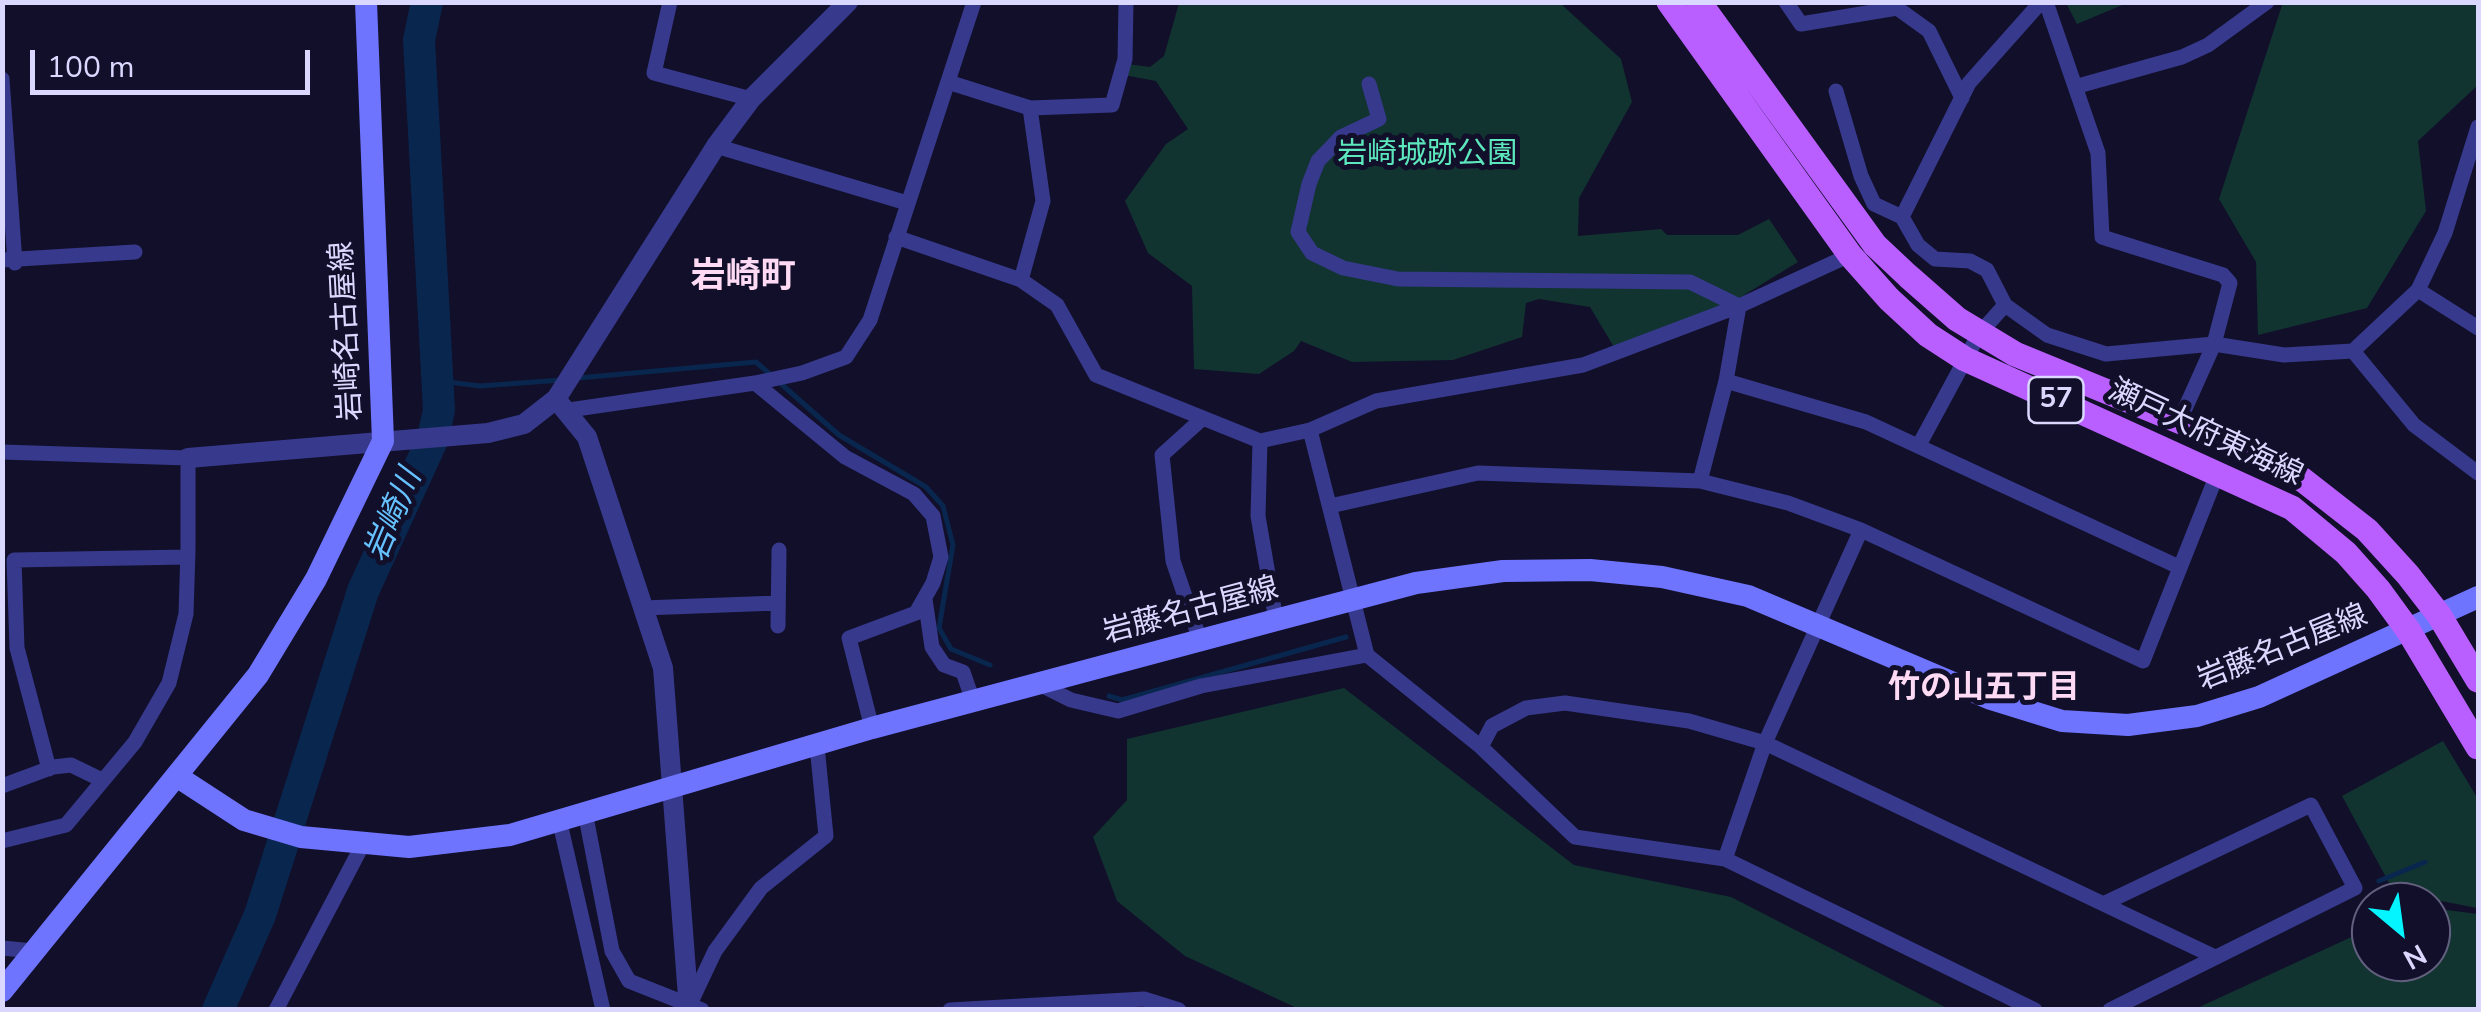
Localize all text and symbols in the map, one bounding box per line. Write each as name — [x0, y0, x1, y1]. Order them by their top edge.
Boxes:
scale bar — [35, 30, 315, 92]
text: 100 m — [47, 47, 134, 88]
park label: 岩崎城跡公園 — [1337, 138, 1517, 174]
street label: 岩崎名古屋線 — [325, 240, 371, 422]
district label: 岩崎町 — [691, 258, 795, 300]
street label: 瀬戸大府東海線 — [2102, 373, 2308, 495]
road number: 57 — [2028, 377, 2084, 423]
water label: 岩崎川 — [359, 464, 431, 568]
street label: 岩藤名古屋線 — [1099, 571, 1283, 653]
street label: 岩藤名古屋線 — [2193, 599, 2373, 699]
district label: 竹の山五丁目 — [1888, 670, 2080, 708]
north arrow — [2351, 882, 2451, 982]
text: N — [2396, 935, 2433, 978]

